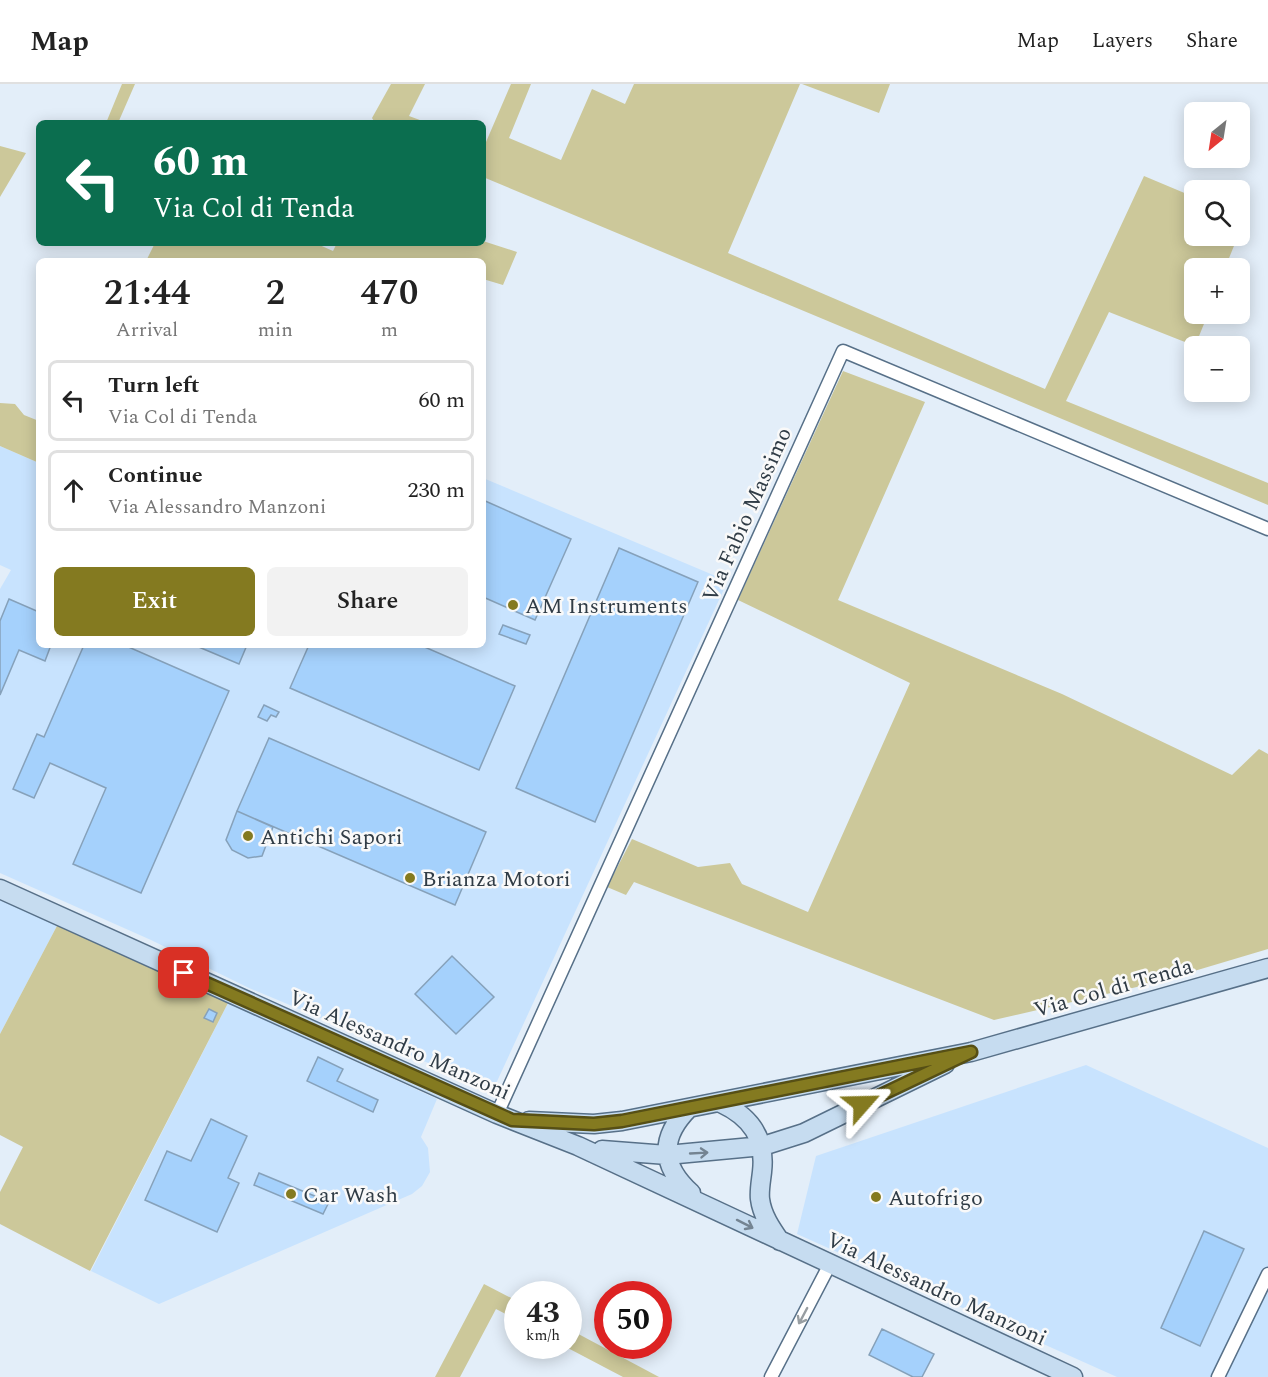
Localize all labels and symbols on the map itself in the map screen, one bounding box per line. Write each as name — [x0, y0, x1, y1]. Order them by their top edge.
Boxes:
north arrow — [1184, 102, 1250, 168]
street label: Via Fabio Massimo — [694, 422, 801, 607]
place label: AM Instruments — [525, 590, 688, 623]
marker: AM Instruments — [506, 598, 520, 612]
place label: Antichi Sapori — [260, 821, 403, 854]
marker: Antichi Sapori — [241, 829, 255, 843]
place label: Brianza Motori — [422, 863, 571, 896]
marker: Brianza Motori — [403, 871, 417, 885]
pin — [158, 947, 209, 998]
street label: Via Col di Tenda — [1030, 950, 1197, 1027]
street label: Via Alessandro Manzoni — [283, 981, 516, 1109]
position arrow — [830, 1072, 894, 1136]
one-way arrow — [688, 1147, 708, 1158]
place label: Car Wash — [303, 1179, 398, 1212]
place label: Autofrigo — [888, 1182, 983, 1215]
marker: Car Wash — [284, 1187, 298, 1201]
marker: Autofrigo — [869, 1190, 883, 1204]
one-way arrow — [736, 1219, 754, 1231]
street label: Via Alessandro Manzoni — [821, 1224, 1052, 1355]
speed limit sign: 50 — [594, 1281, 672, 1359]
one-way arrow — [797, 1307, 808, 1325]

